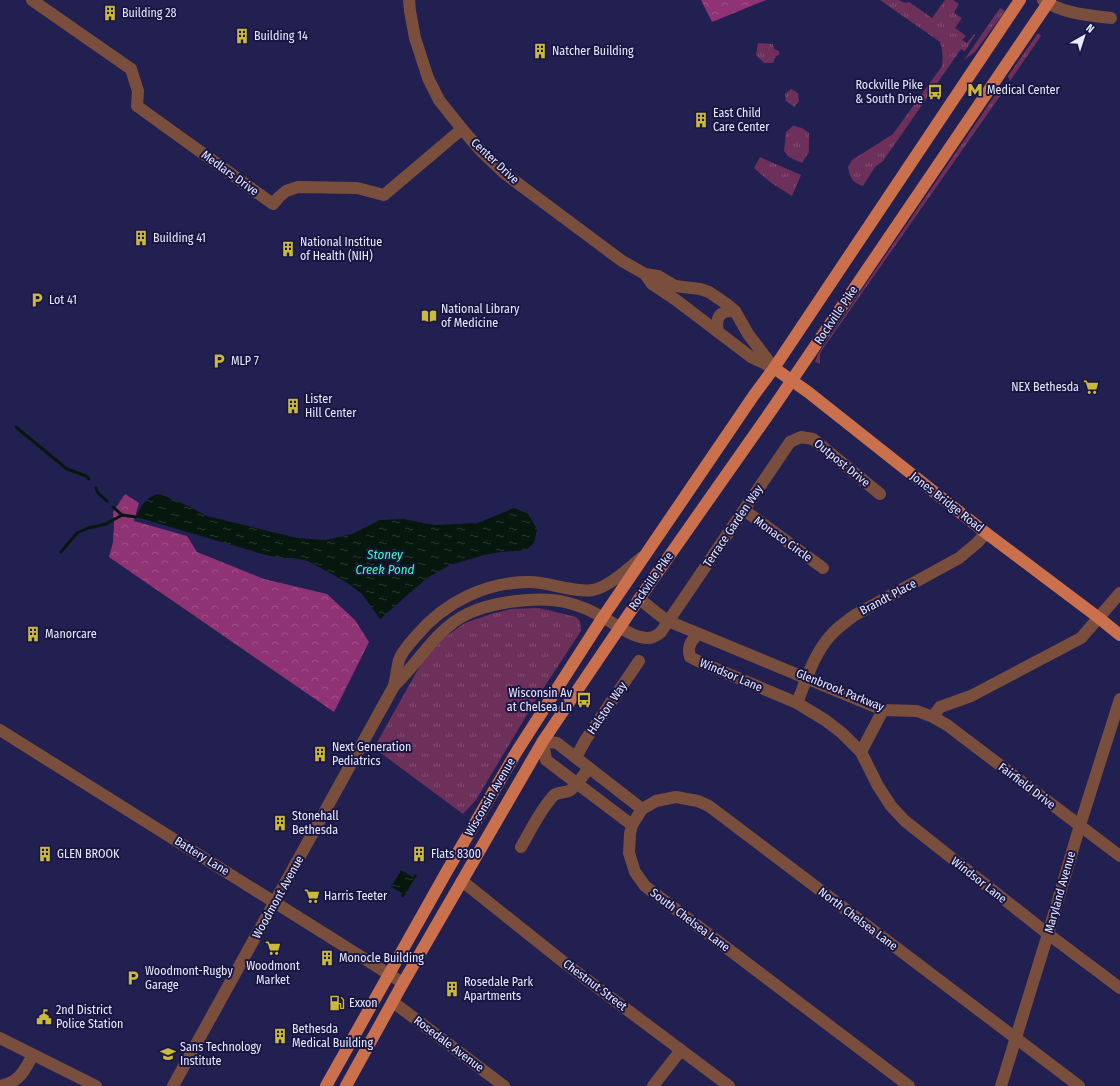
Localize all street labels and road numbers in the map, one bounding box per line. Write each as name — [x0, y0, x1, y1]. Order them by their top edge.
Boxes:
street label: Center Drive — [468, 135, 522, 187]
street label: Medlars Drive — [199, 148, 261, 198]
street label: Rockville Pike — [811, 283, 861, 347]
street label: Outpost Drive — [811, 436, 873, 490]
street label: Jones Bridge Road — [908, 469, 986, 535]
street label: Terrace Garden Way — [700, 482, 766, 570]
street label: Monaco Circle — [751, 513, 815, 565]
street label: Rockville Pike — [626, 549, 676, 613]
street label: Brandt Place — [857, 576, 919, 618]
street label: Windsor Lane — [698, 656, 764, 694]
street label: Glenbrook Parkway — [794, 666, 887, 714]
street label: Halston Way — [584, 679, 630, 737]
street label: Wisconsin Avenue — [462, 755, 518, 839]
street label: Fairfield Drive — [996, 760, 1058, 812]
street label: Battery Lane — [172, 834, 232, 878]
street label: Maryland Avenue — [1042, 849, 1078, 935]
street label: Woodmont Avenue — [249, 853, 307, 941]
street label: Windsor Lane — [948, 854, 1010, 906]
street label: North Chelsea Lane — [816, 885, 900, 953]
street label: South Chelsea Lane — [647, 886, 733, 955]
street label: Chestnut Street — [560, 956, 630, 1014]
street label: Rosedale Avenue — [411, 1013, 487, 1075]

